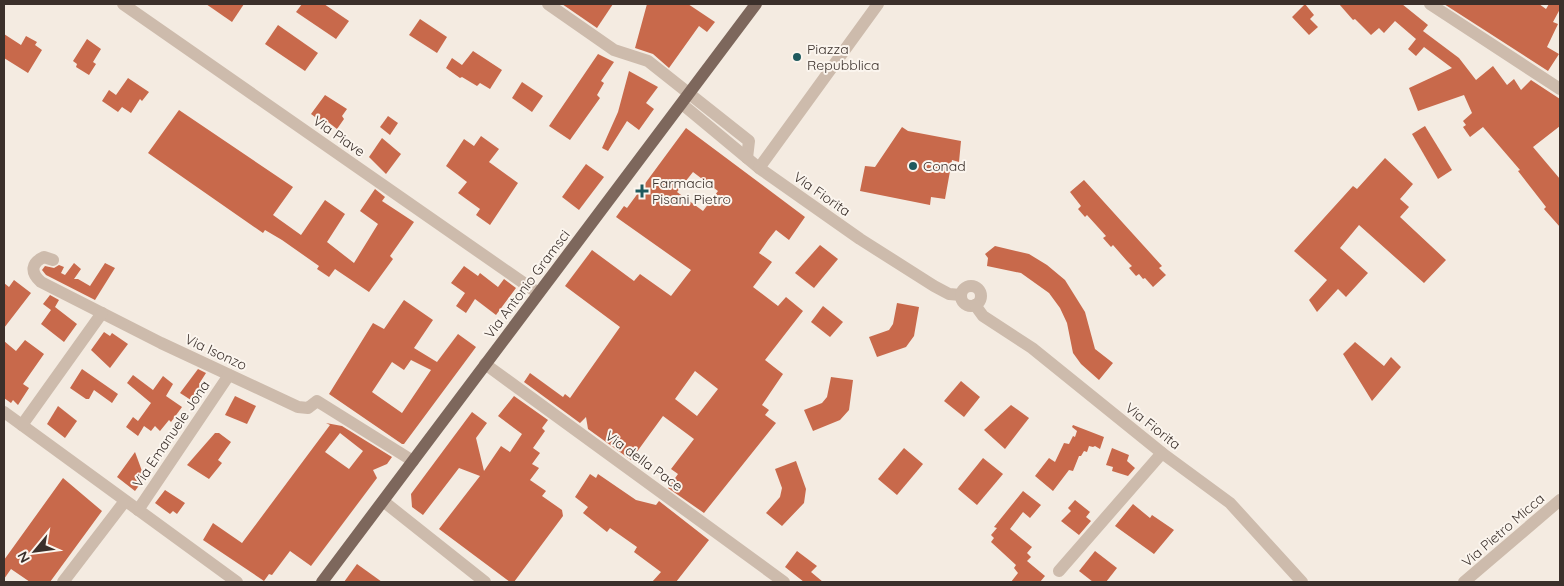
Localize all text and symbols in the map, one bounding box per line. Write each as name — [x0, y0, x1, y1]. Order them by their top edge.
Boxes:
place label: Piazza Repubblica — [807, 40, 880, 74]
marker: Piazza Repubblica — [791, 51, 803, 63]
street label: Via Piave — [309, 112, 369, 160]
place label: Conad — [923, 157, 966, 175]
marker: Conad — [907, 160, 919, 172]
street label: Via Fiorita — [790, 168, 854, 220]
place label: Farmacia Pisani Pietro — [652, 174, 731, 208]
marker: Farmacia Pisani Pietro — [636, 185, 648, 197]
street label: Via Antonio Gramsci — [480, 226, 574, 342]
street label: Via Isonzo — [182, 330, 250, 374]
street label: Via Emanuele Jona — [128, 377, 214, 491]
street label: Via Fiorita — [1122, 399, 1184, 453]
street label: Via della Pace — [602, 427, 686, 495]
street label: Via Pietro Micca — [1458, 489, 1548, 571]
north arrow — [10, 526, 60, 576]
text: N — [13, 548, 34, 566]

